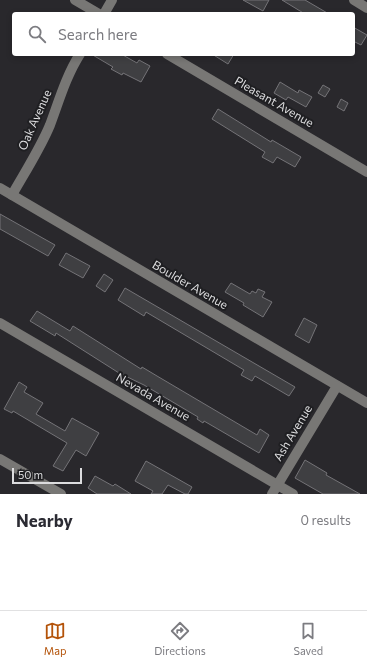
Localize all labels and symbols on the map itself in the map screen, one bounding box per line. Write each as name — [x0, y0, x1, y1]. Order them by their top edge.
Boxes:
street label: Pleasant Avenue — [232, 73, 317, 129]
street label: Oak Avenue — [14, 87, 54, 152]
street label: Boulder Avenue — [150, 257, 231, 311]
street label: Nevada Avenue — [114, 369, 193, 423]
street label: Ash Avenue — [270, 402, 314, 463]
scale bar — [12, 466, 82, 485]

